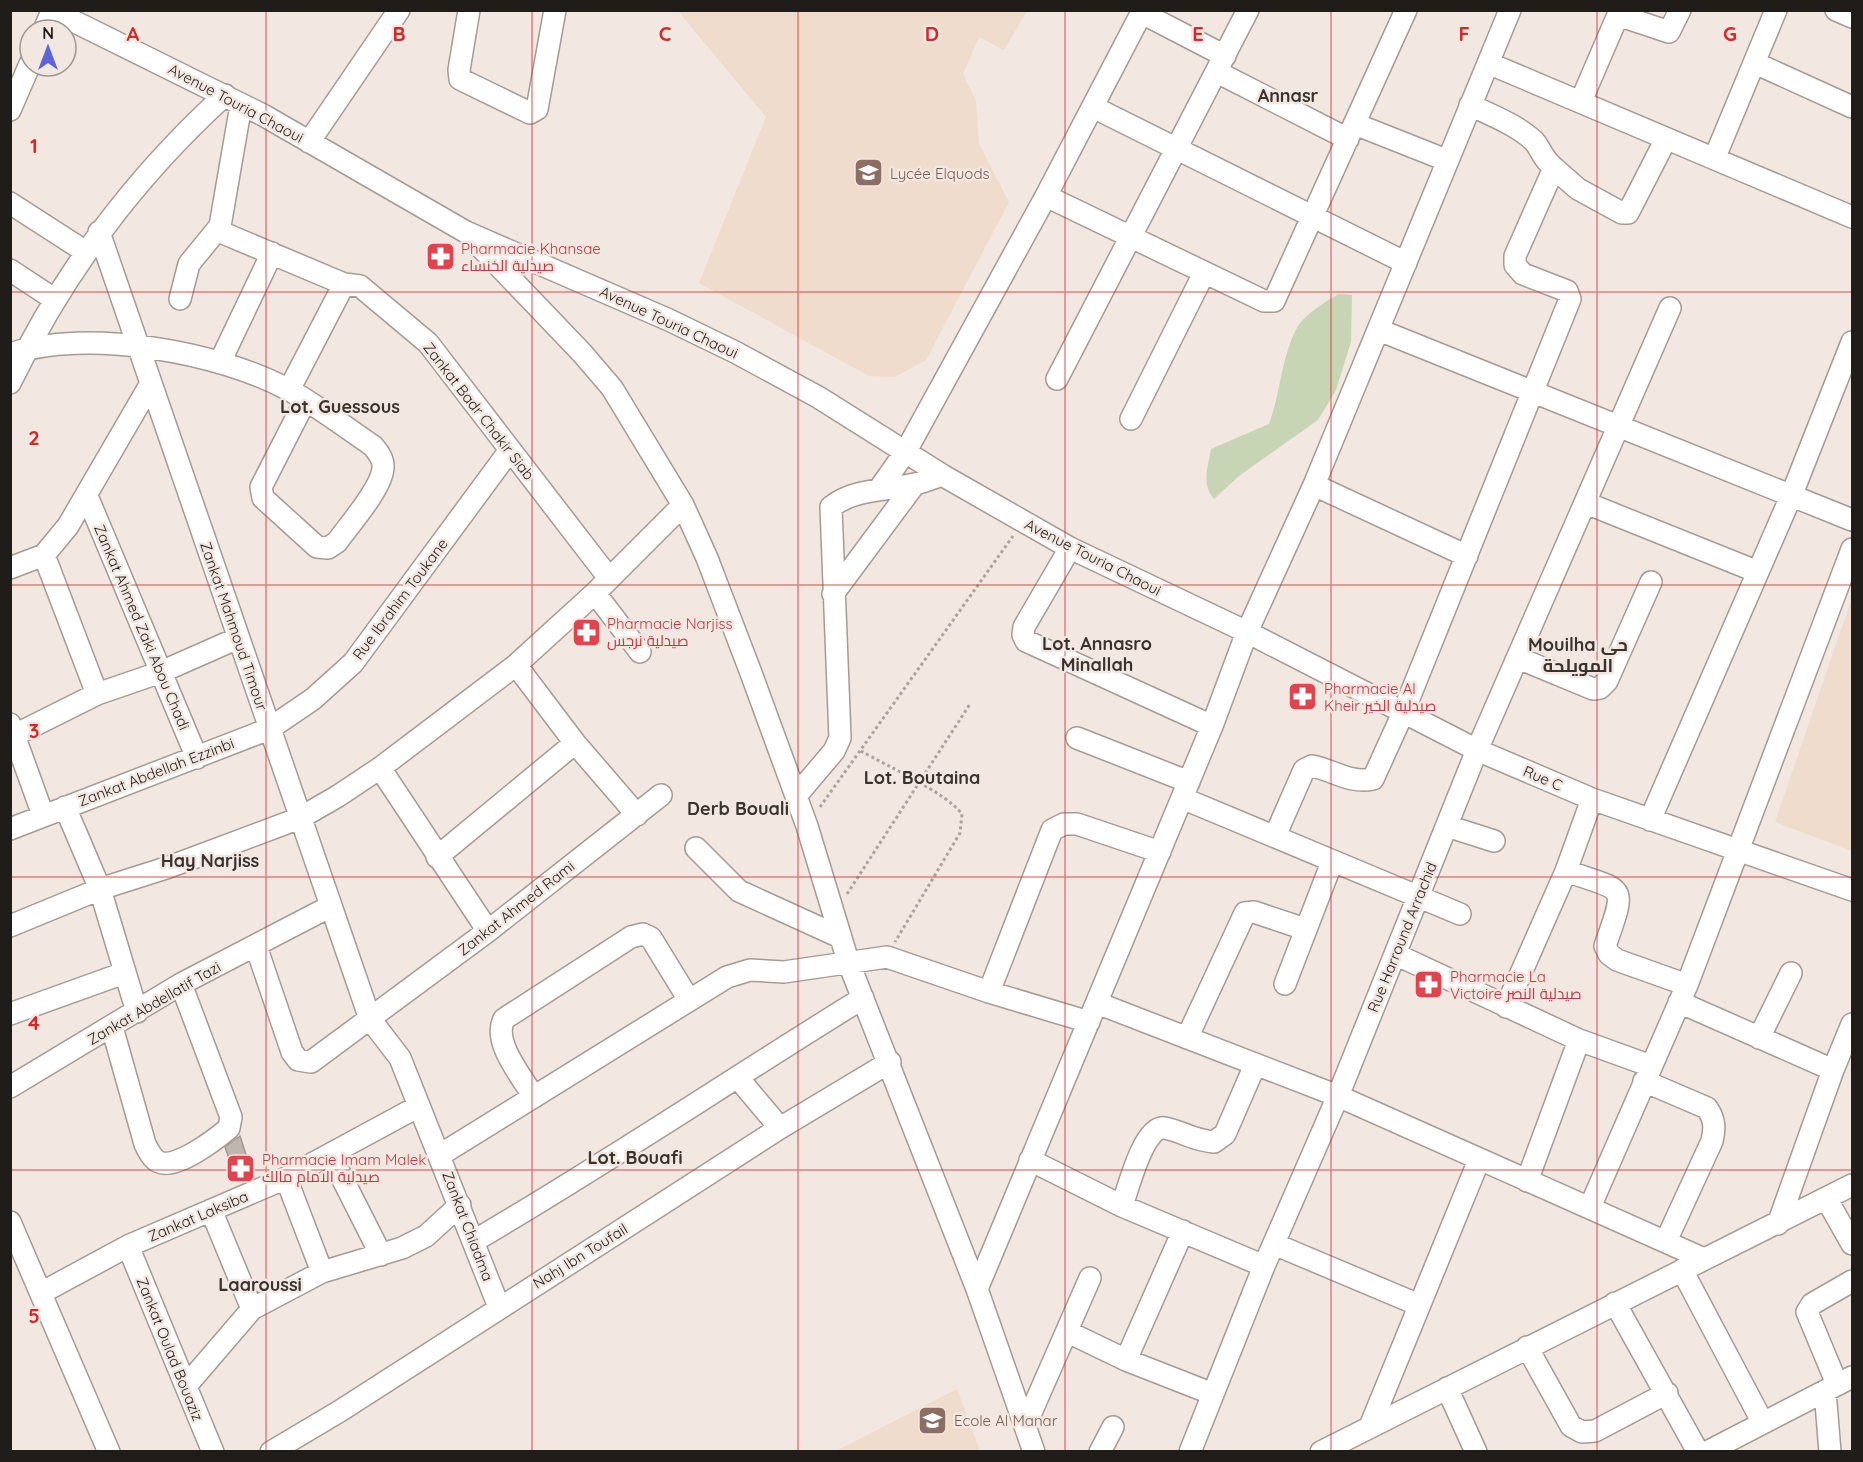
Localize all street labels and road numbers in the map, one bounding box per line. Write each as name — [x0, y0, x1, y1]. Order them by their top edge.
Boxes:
street label: Avenue Touria Chaoui — [165, 59, 307, 147]
street label: Avenue Touria Chaoui — [597, 282, 741, 362]
street label: Zankat Badr Chakir Siab — [419, 338, 539, 484]
street label: Avenue Touria Chaoui — [1022, 514, 1164, 600]
street label: Zankat Ahmed Zaki Abou Chadi — [90, 521, 194, 733]
street label: Rue Ibrahim Toukane — [348, 535, 452, 663]
street label: Zankat Mahmoud Timour — [196, 539, 272, 713]
street label: Zankat Abdellah Ezzinbi — [75, 733, 237, 811]
street label: Rue C — [1521, 761, 1566, 795]
street label: Zankat Ahmed Rami — [454, 856, 578, 960]
street label: Rue Harround Arrachid — [1363, 859, 1441, 1015]
street label: Zankat Abdellatif Tazi — [84, 957, 224, 1049]
street label: Zankat Chiadma — [438, 1168, 498, 1284]
street label: Zankat Laksiba — [145, 1186, 251, 1246]
street label: Nahj Ibn Toufail — [529, 1219, 631, 1293]
street label: Zankat Oulad Bouaziz — [132, 1274, 208, 1424]

